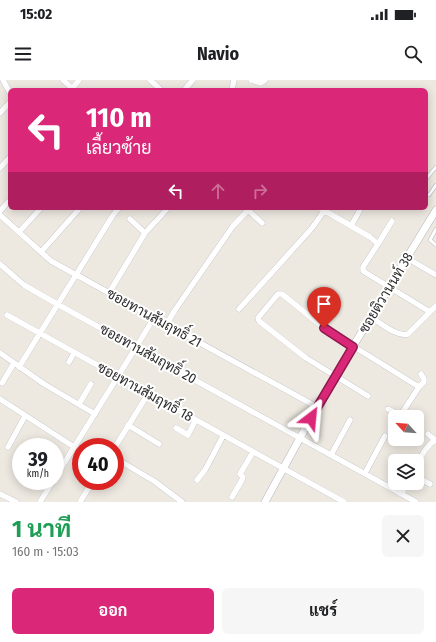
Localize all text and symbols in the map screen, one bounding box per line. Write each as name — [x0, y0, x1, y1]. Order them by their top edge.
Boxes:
text: 15:02 — [20, 5, 52, 23]
icon: menu — [12, 43, 34, 65]
text: Navio — [197, 43, 239, 65]
icon: search — [402, 43, 424, 65]
text: 110 m — [86, 101, 152, 134]
icon: left — [20, 104, 72, 156]
text: เลี้ยวซ้าย — [86, 137, 152, 159]
icon: left — [165, 180, 187, 202]
icon: ahead — [207, 180, 229, 202]
icon: right — [249, 180, 271, 202]
street label: ซอยติวานนท์ 38 — [354, 249, 417, 336]
street label: ซอยทานสัมฤทธิ์ 21 — [104, 281, 207, 351]
pin — [307, 287, 341, 328]
icon: arrive — [313, 293, 335, 315]
street label: ซอยทานสัมฤทธิ์ 20 — [97, 317, 202, 388]
street label: ซอยทานสัมฤทธิ์ 18 — [94, 355, 198, 425]
position arrow — [290, 397, 332, 439]
north arrow — [388, 410, 424, 446]
map controls — [388, 410, 424, 490]
speed limit sign: 40 — [72, 438, 124, 490]
text: 39 — [28, 447, 48, 471]
button: layers — [388, 454, 424, 490]
text: km/h — [27, 468, 49, 480]
text: 1 นาที — [12, 515, 71, 543]
button: close — [382, 515, 424, 557]
text: 160 m · 15:03 — [12, 544, 79, 559]
button: ออก — [12, 588, 214, 634]
button: แชร์ — [222, 588, 424, 634]

